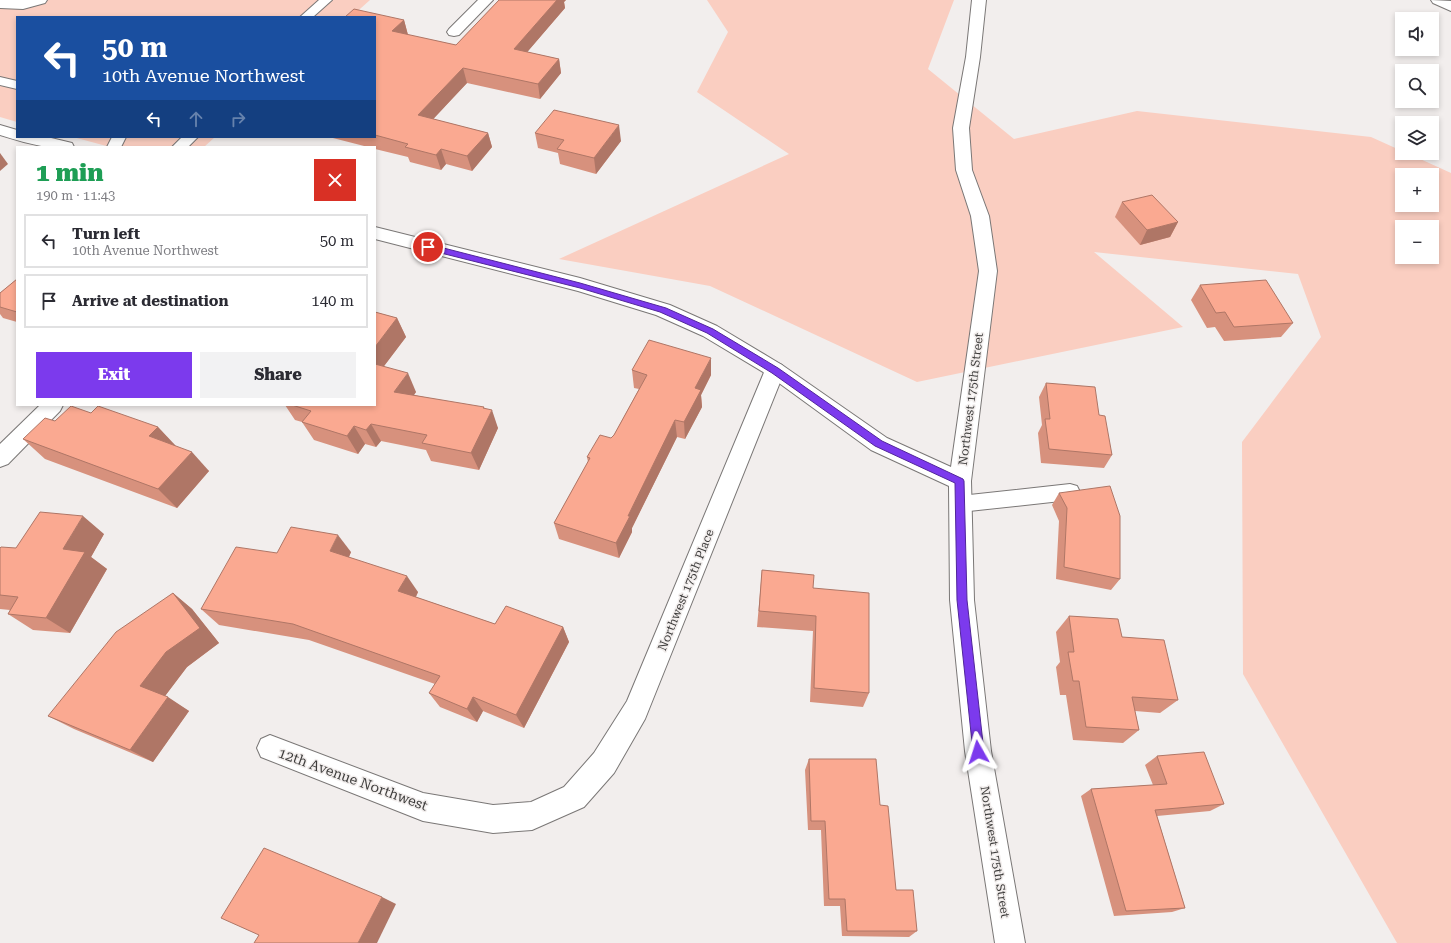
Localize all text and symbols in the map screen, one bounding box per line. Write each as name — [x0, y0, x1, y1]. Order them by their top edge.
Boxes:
map controls — [1395, 12, 1439, 264]
button: sound — [1395, 12, 1439, 56]
text: 50 m — [102, 31, 167, 64]
icon: left — [36, 32, 88, 84]
button: search — [1395, 64, 1439, 108]
text: 10th Avenue Northwest — [102, 65, 305, 86]
icon: left — [143, 108, 165, 130]
icon: ahead — [185, 108, 207, 130]
icon: right — [227, 108, 249, 130]
button: layers — [1395, 116, 1439, 160]
text: 1 min — [36, 159, 103, 187]
button: close — [314, 159, 356, 201]
button: + — [1395, 168, 1439, 212]
text: 190 m · 11:43 — [36, 188, 115, 203]
button: − — [1395, 220, 1439, 264]
text: Turn left — [72, 225, 140, 243]
icon: left — [38, 230, 60, 252]
pin — [411, 230, 445, 264]
text: 50 m — [320, 232, 354, 250]
icon: arrive — [417, 236, 439, 258]
text: 10th Avenue Northwest — [72, 243, 219, 258]
icon: arrive — [38, 290, 60, 312]
text: Arrive at destination — [72, 292, 228, 310]
text: 140 m — [311, 292, 354, 310]
street label: Northwest 175th Street — [956, 331, 986, 466]
button: Exit — [36, 352, 192, 398]
button: Share — [200, 352, 356, 398]
street label: Northwest 175th Place — [655, 527, 717, 653]
position arrow — [957, 731, 999, 773]
street label: 12th Avenue Northwest — [276, 744, 430, 814]
street label: Northwest 175th Street — [978, 785, 1012, 919]

